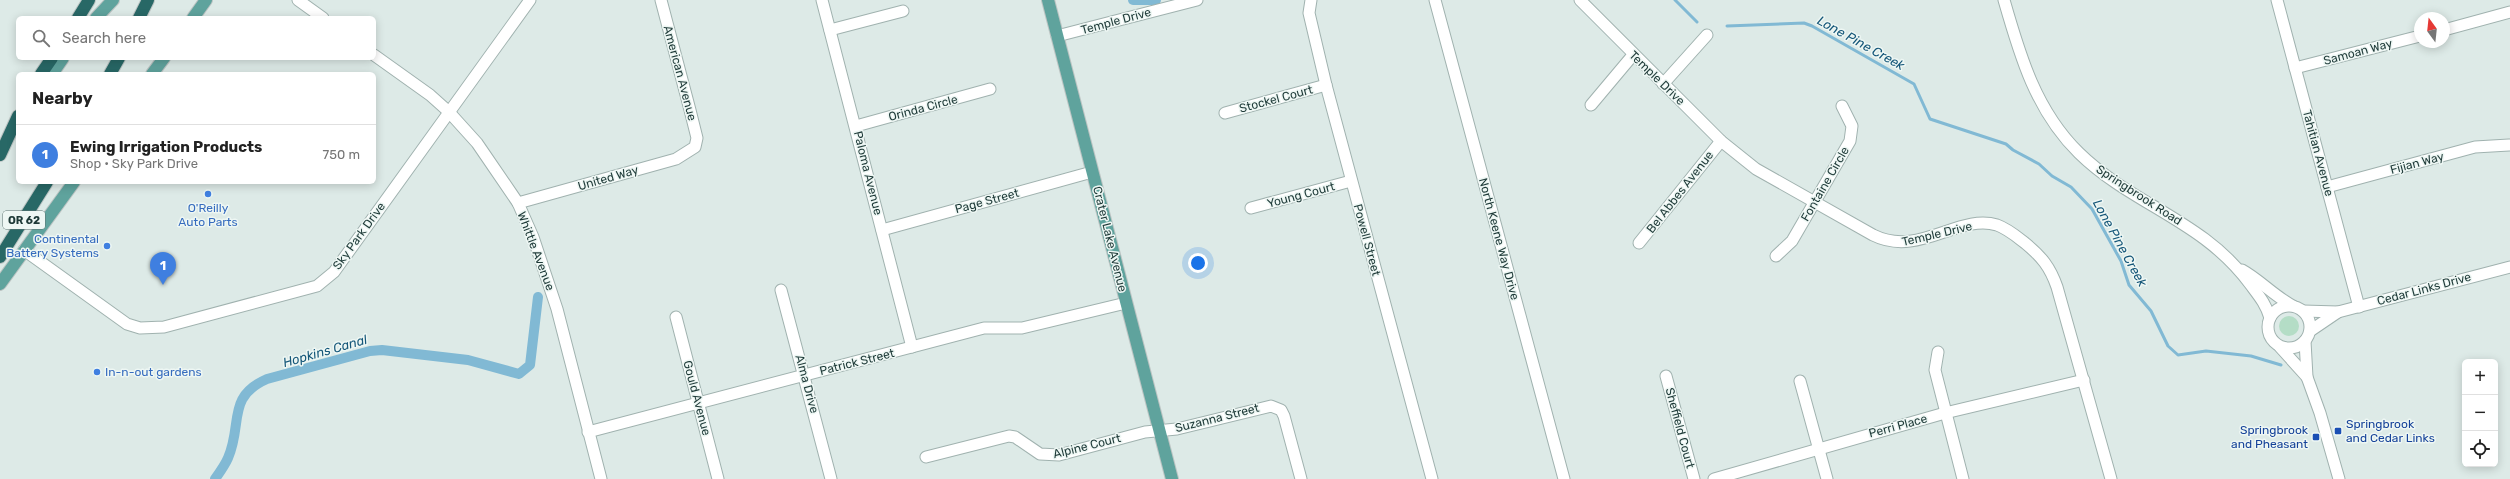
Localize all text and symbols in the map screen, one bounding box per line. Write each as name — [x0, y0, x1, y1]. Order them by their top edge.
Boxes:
street label: Temple Drive — [1080, 5, 1153, 37]
north arrow — [2414, 12, 2450, 48]
water label: Lone Pine Creek — [1815, 13, 1908, 73]
search box — [16, 16, 376, 60]
street label: American Avenue — [661, 24, 700, 122]
icon: search — [30, 27, 52, 49]
text: Search here — [62, 29, 146, 47]
street label: Samoan Way — [2322, 36, 2394, 68]
street label: Temple Drive — [1626, 48, 1688, 108]
street label: Stockel Court — [1238, 82, 1315, 116]
text: Nearby — [32, 88, 93, 108]
street label: Orinda Circle — [887, 92, 959, 124]
street label: Tahitian Avenue — [2300, 108, 2336, 198]
street label: Paloma Avenue — [851, 130, 885, 217]
text: Ewing Irrigation Products — [70, 138, 262, 156]
street label: Fontaine Circle — [1798, 144, 1852, 224]
text: 1 — [42, 147, 48, 162]
text: 750 m — [323, 147, 360, 162]
street label: Bel Abbes Avenue — [1644, 148, 1716, 236]
street label: Fijian Way — [2389, 149, 2446, 177]
text: Shop · Sky Park Drive — [70, 156, 198, 171]
street label: Springbrook Road — [2094, 162, 2184, 228]
street label: United Way — [576, 163, 640, 193]
street label: North Keene Way Drive — [1476, 176, 1522, 302]
street label: Young Court — [1266, 179, 1337, 211]
street label: Crater Lake Avenue — [1090, 185, 1130, 294]
street label: Page Street — [953, 186, 1021, 216]
marker: O'Reilly Auto Parts — [203, 189, 213, 199]
water label: Lone Pine Creek — [2090, 197, 2150, 290]
street label: Sky Park Drive — [330, 199, 388, 272]
place label: O'Reilly Auto Parts — [178, 201, 238, 229]
street label: Powell Street — [1351, 202, 1383, 278]
street label: Whittle Avenue — [515, 210, 558, 293]
road number: OR 62 — [3, 211, 45, 229]
street label: Temple Drive — [1900, 219, 1974, 249]
place label: Continental Battery Systems — [6, 232, 99, 260]
marker: Continental Battery Systems — [102, 241, 112, 251]
pin: 1 — [150, 252, 176, 285]
your location — [1188, 253, 1208, 273]
street label: Cedar Links Drive — [2376, 270, 2473, 308]
water label: Hopkins Canal — [281, 332, 370, 370]
street label: Patrick Street — [818, 346, 896, 378]
street label: Alma Drive — [792, 353, 822, 415]
street label: Gould Avenue — [680, 359, 714, 437]
map controls — [2462, 359, 2498, 467]
button: + — [2462, 359, 2498, 395]
place label: In-n-out gardens — [105, 365, 202, 379]
marker: In-n-out gardens — [92, 367, 102, 377]
street label: Sheffield Court — [1663, 386, 1698, 470]
button: − — [2462, 395, 2498, 431]
street label: Suzanna Street — [1173, 401, 1261, 435]
street label: Perri Place — [1867, 411, 1929, 441]
place label: Springbrook and Cedar Links — [2346, 417, 2435, 445]
place label: Springbrook and Pheasant — [2231, 423, 2309, 451]
marker: Springbrook and Cedar Links — [2333, 426, 2343, 436]
street label: Alpine Court — [1052, 431, 1123, 461]
button: locate — [2462, 431, 2498, 467]
marker: Springbrook and Pheasant — [2311, 432, 2321, 442]

